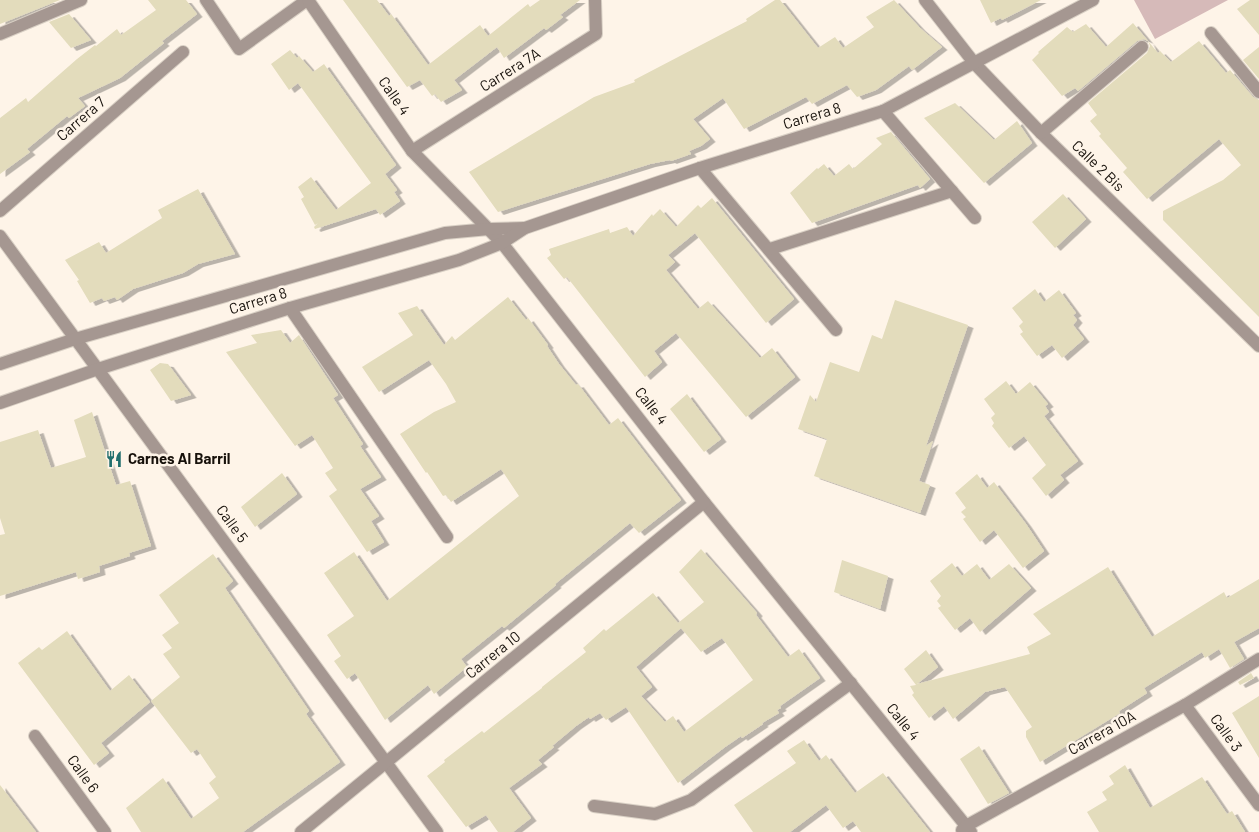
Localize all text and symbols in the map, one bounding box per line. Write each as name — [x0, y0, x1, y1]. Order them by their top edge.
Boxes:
street label: Carrera 7A — [476, 44, 543, 95]
street label: Calle 4 — [375, 73, 414, 118]
street label: Carrera 7 — [52, 92, 108, 144]
street label: Carrera 8 — [781, 98, 843, 132]
street label: Calle 2 Bis — [1069, 136, 1129, 195]
street label: Carrera 8 — [227, 283, 289, 317]
street label: Calle 4 — [632, 383, 672, 428]
restaurant icon: Carnes Al Barril — [104, 449, 124, 469]
place label: Carnes Al Barril — [128, 449, 230, 467]
street label: Calle 5 — [213, 501, 253, 546]
street label: Carrera 10 — [461, 627, 523, 682]
street label: Calle 4 — [883, 699, 924, 744]
street label: Carrera 10A — [1065, 706, 1138, 758]
street label: Calle 3 — [1207, 710, 1247, 755]
street label: Calle 6 — [64, 751, 104, 796]

